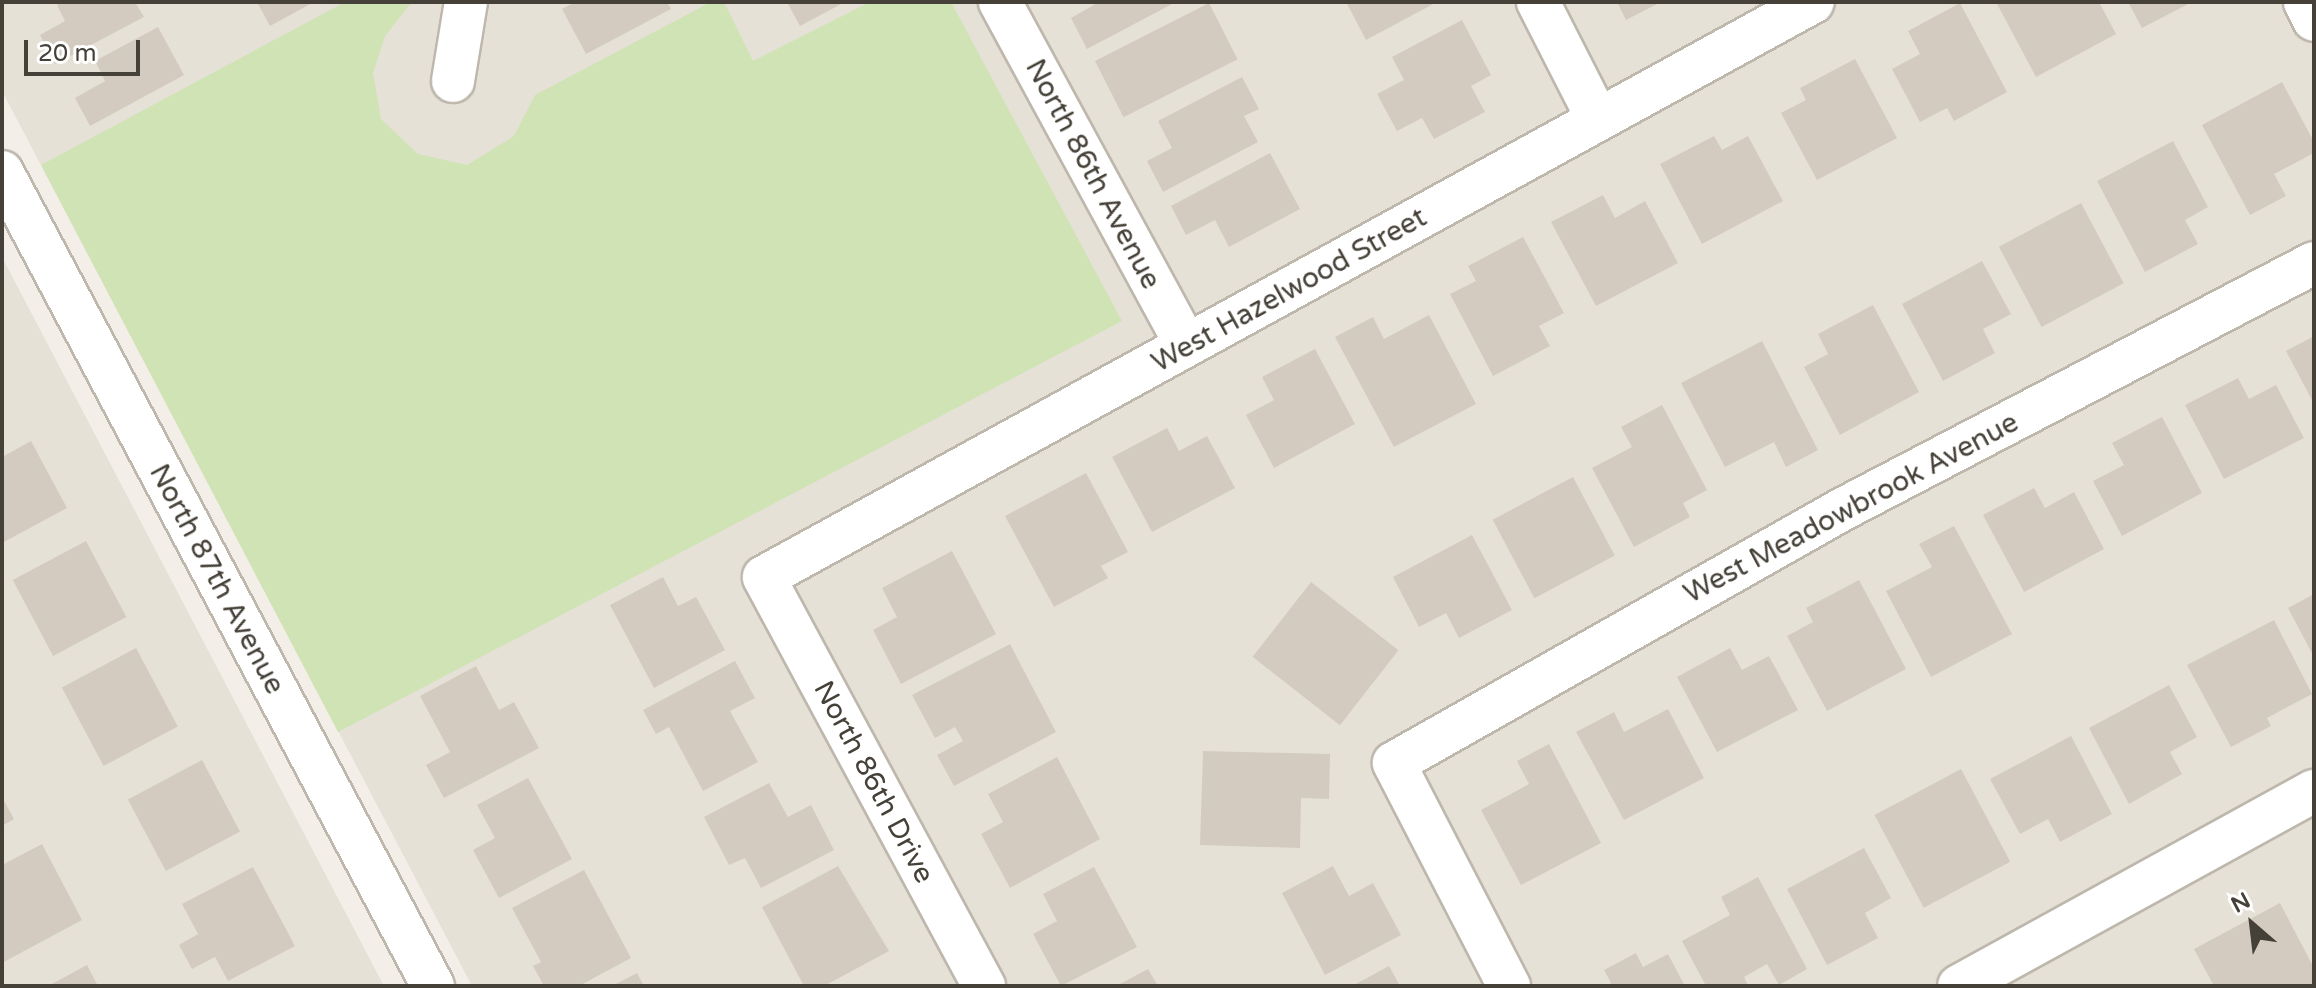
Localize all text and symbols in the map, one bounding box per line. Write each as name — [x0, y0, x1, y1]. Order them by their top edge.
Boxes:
scale bar — [28, 24, 144, 74]
text: 20 m — [38, 39, 96, 68]
street label: North 86th Avenue — [1018, 53, 1168, 295]
street label: West Hazelwood Street — [1146, 200, 1432, 380]
street label: West Meadowbrook Avenue — [1678, 405, 2024, 611]
street label: North 87th Avenue — [142, 458, 292, 700]
street label: North 86th Drive — [807, 675, 941, 889]
north arrow — [2212, 884, 2292, 964]
text: N — [2227, 887, 2255, 918]

